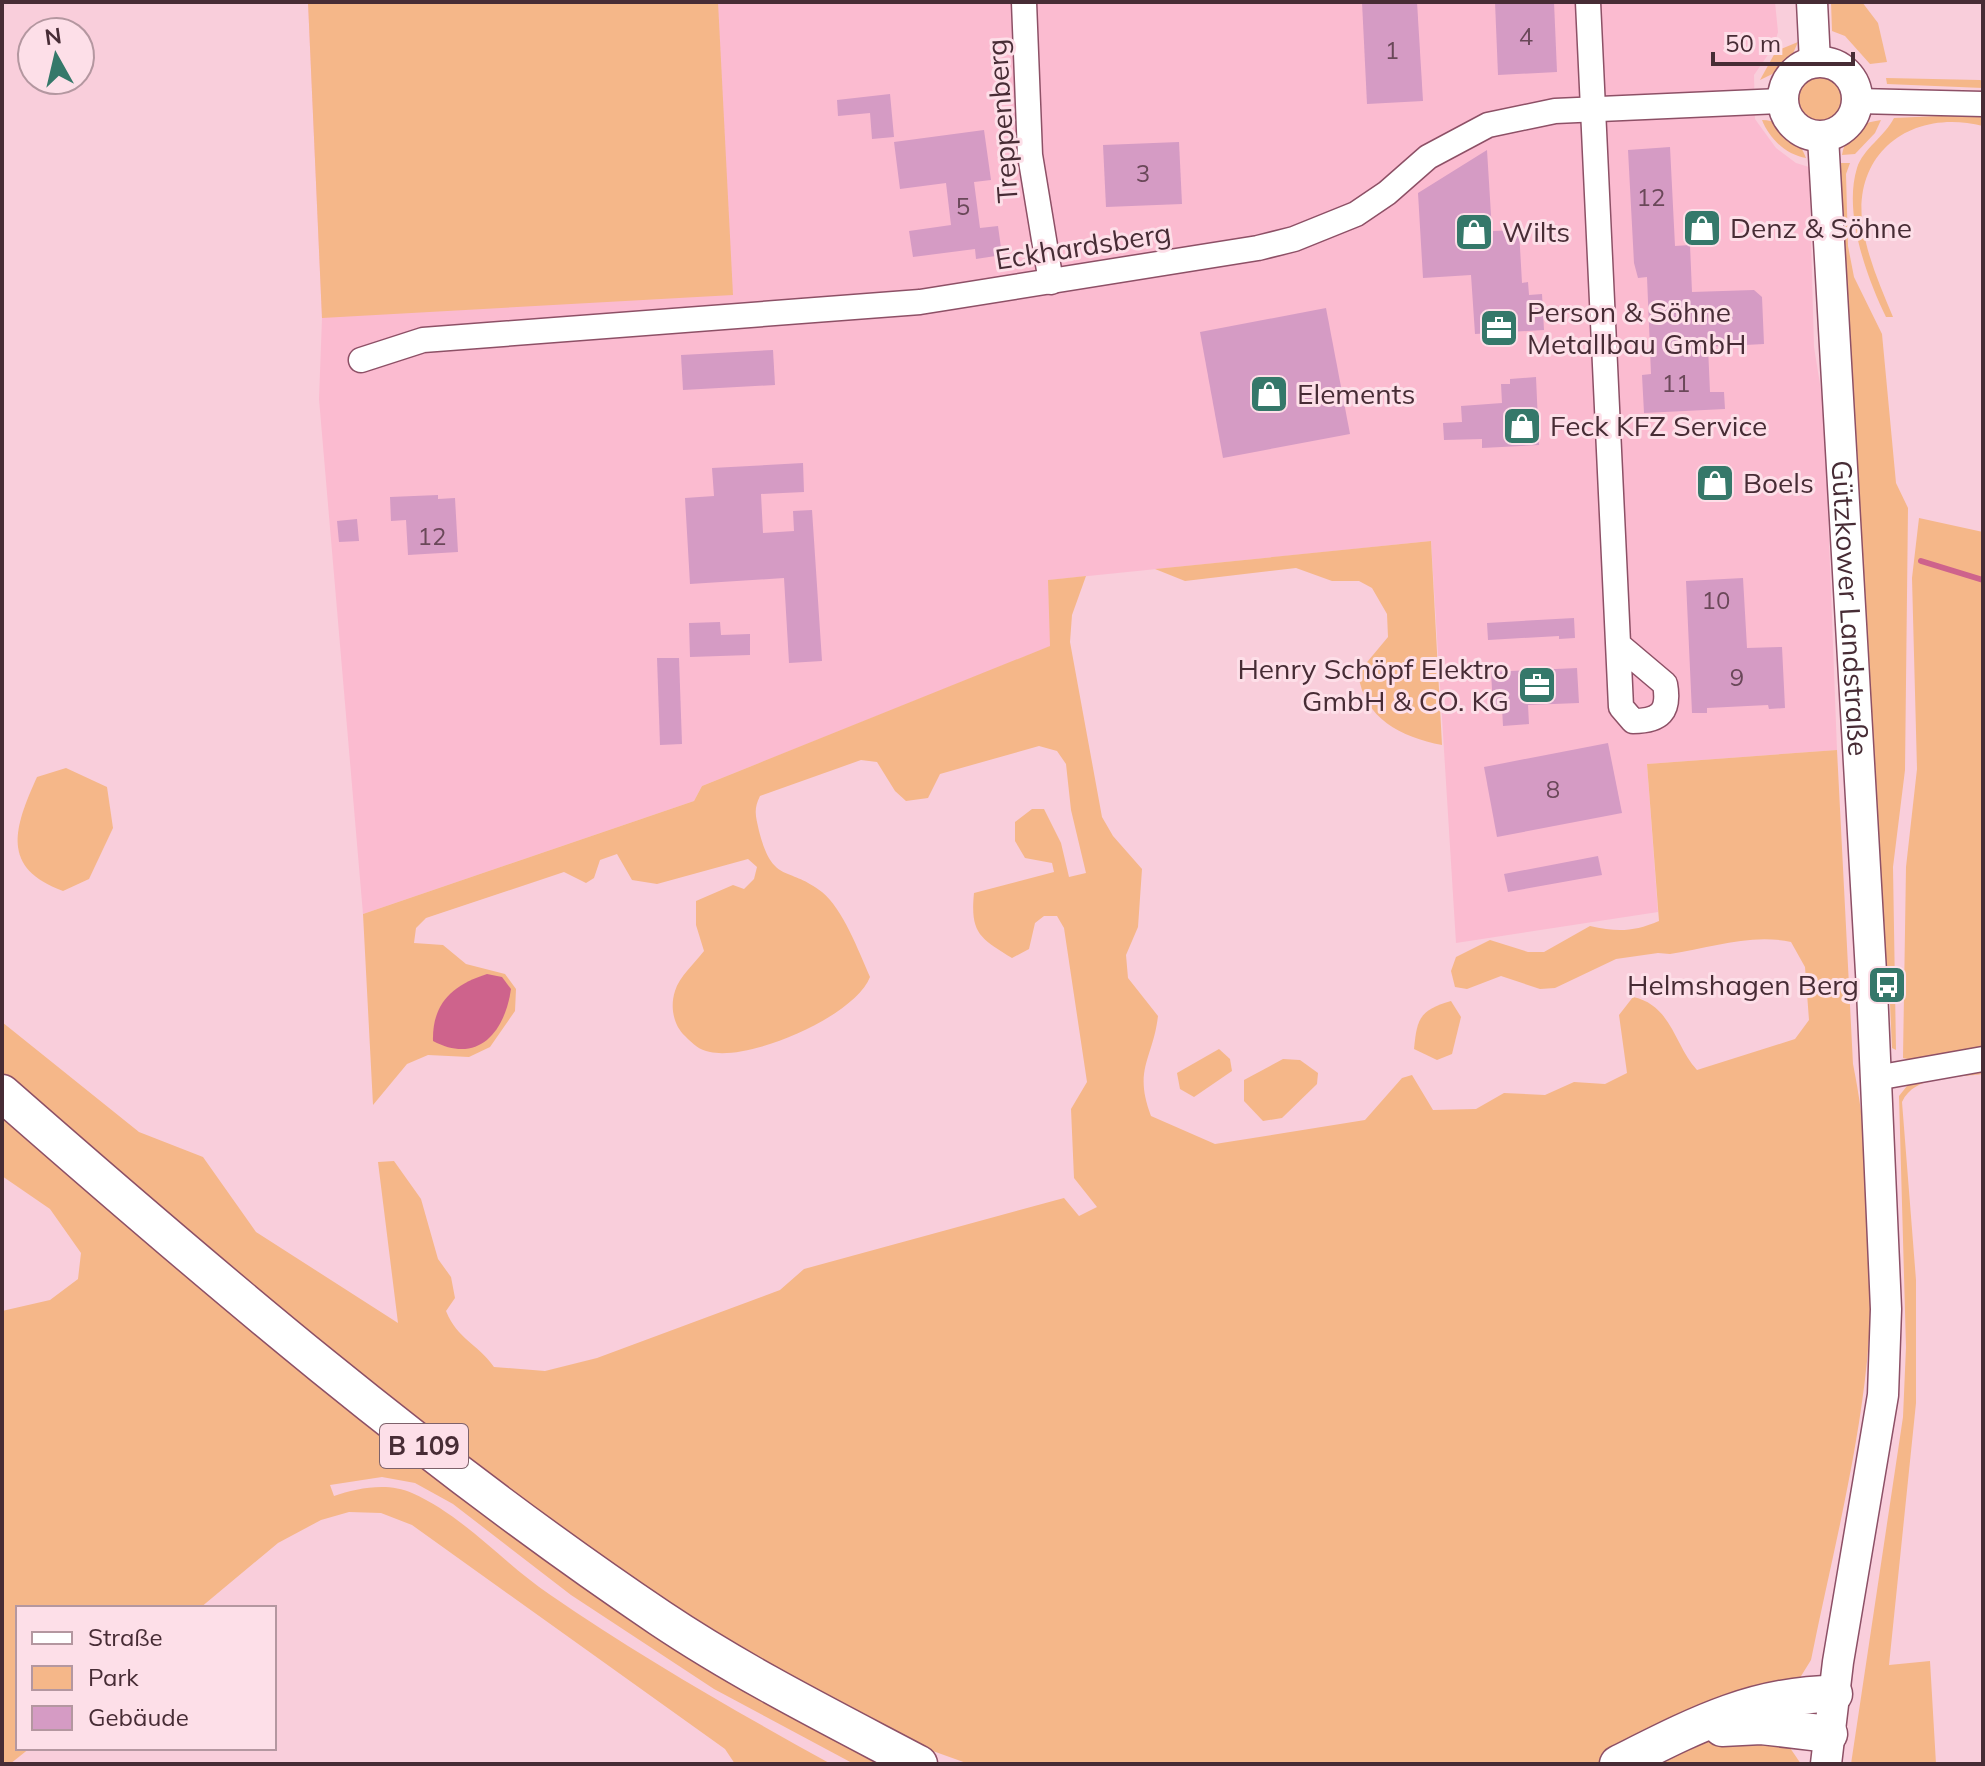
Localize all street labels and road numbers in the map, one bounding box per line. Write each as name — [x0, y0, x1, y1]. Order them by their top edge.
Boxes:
street label: Treppenberg — [978, 38, 1025, 204]
street label: Eckhardsberg — [993, 214, 1173, 277]
street label: Gützkower Landstraße — [1825, 459, 1877, 757]
road number: B 109 — [380, 1424, 468, 1468]

